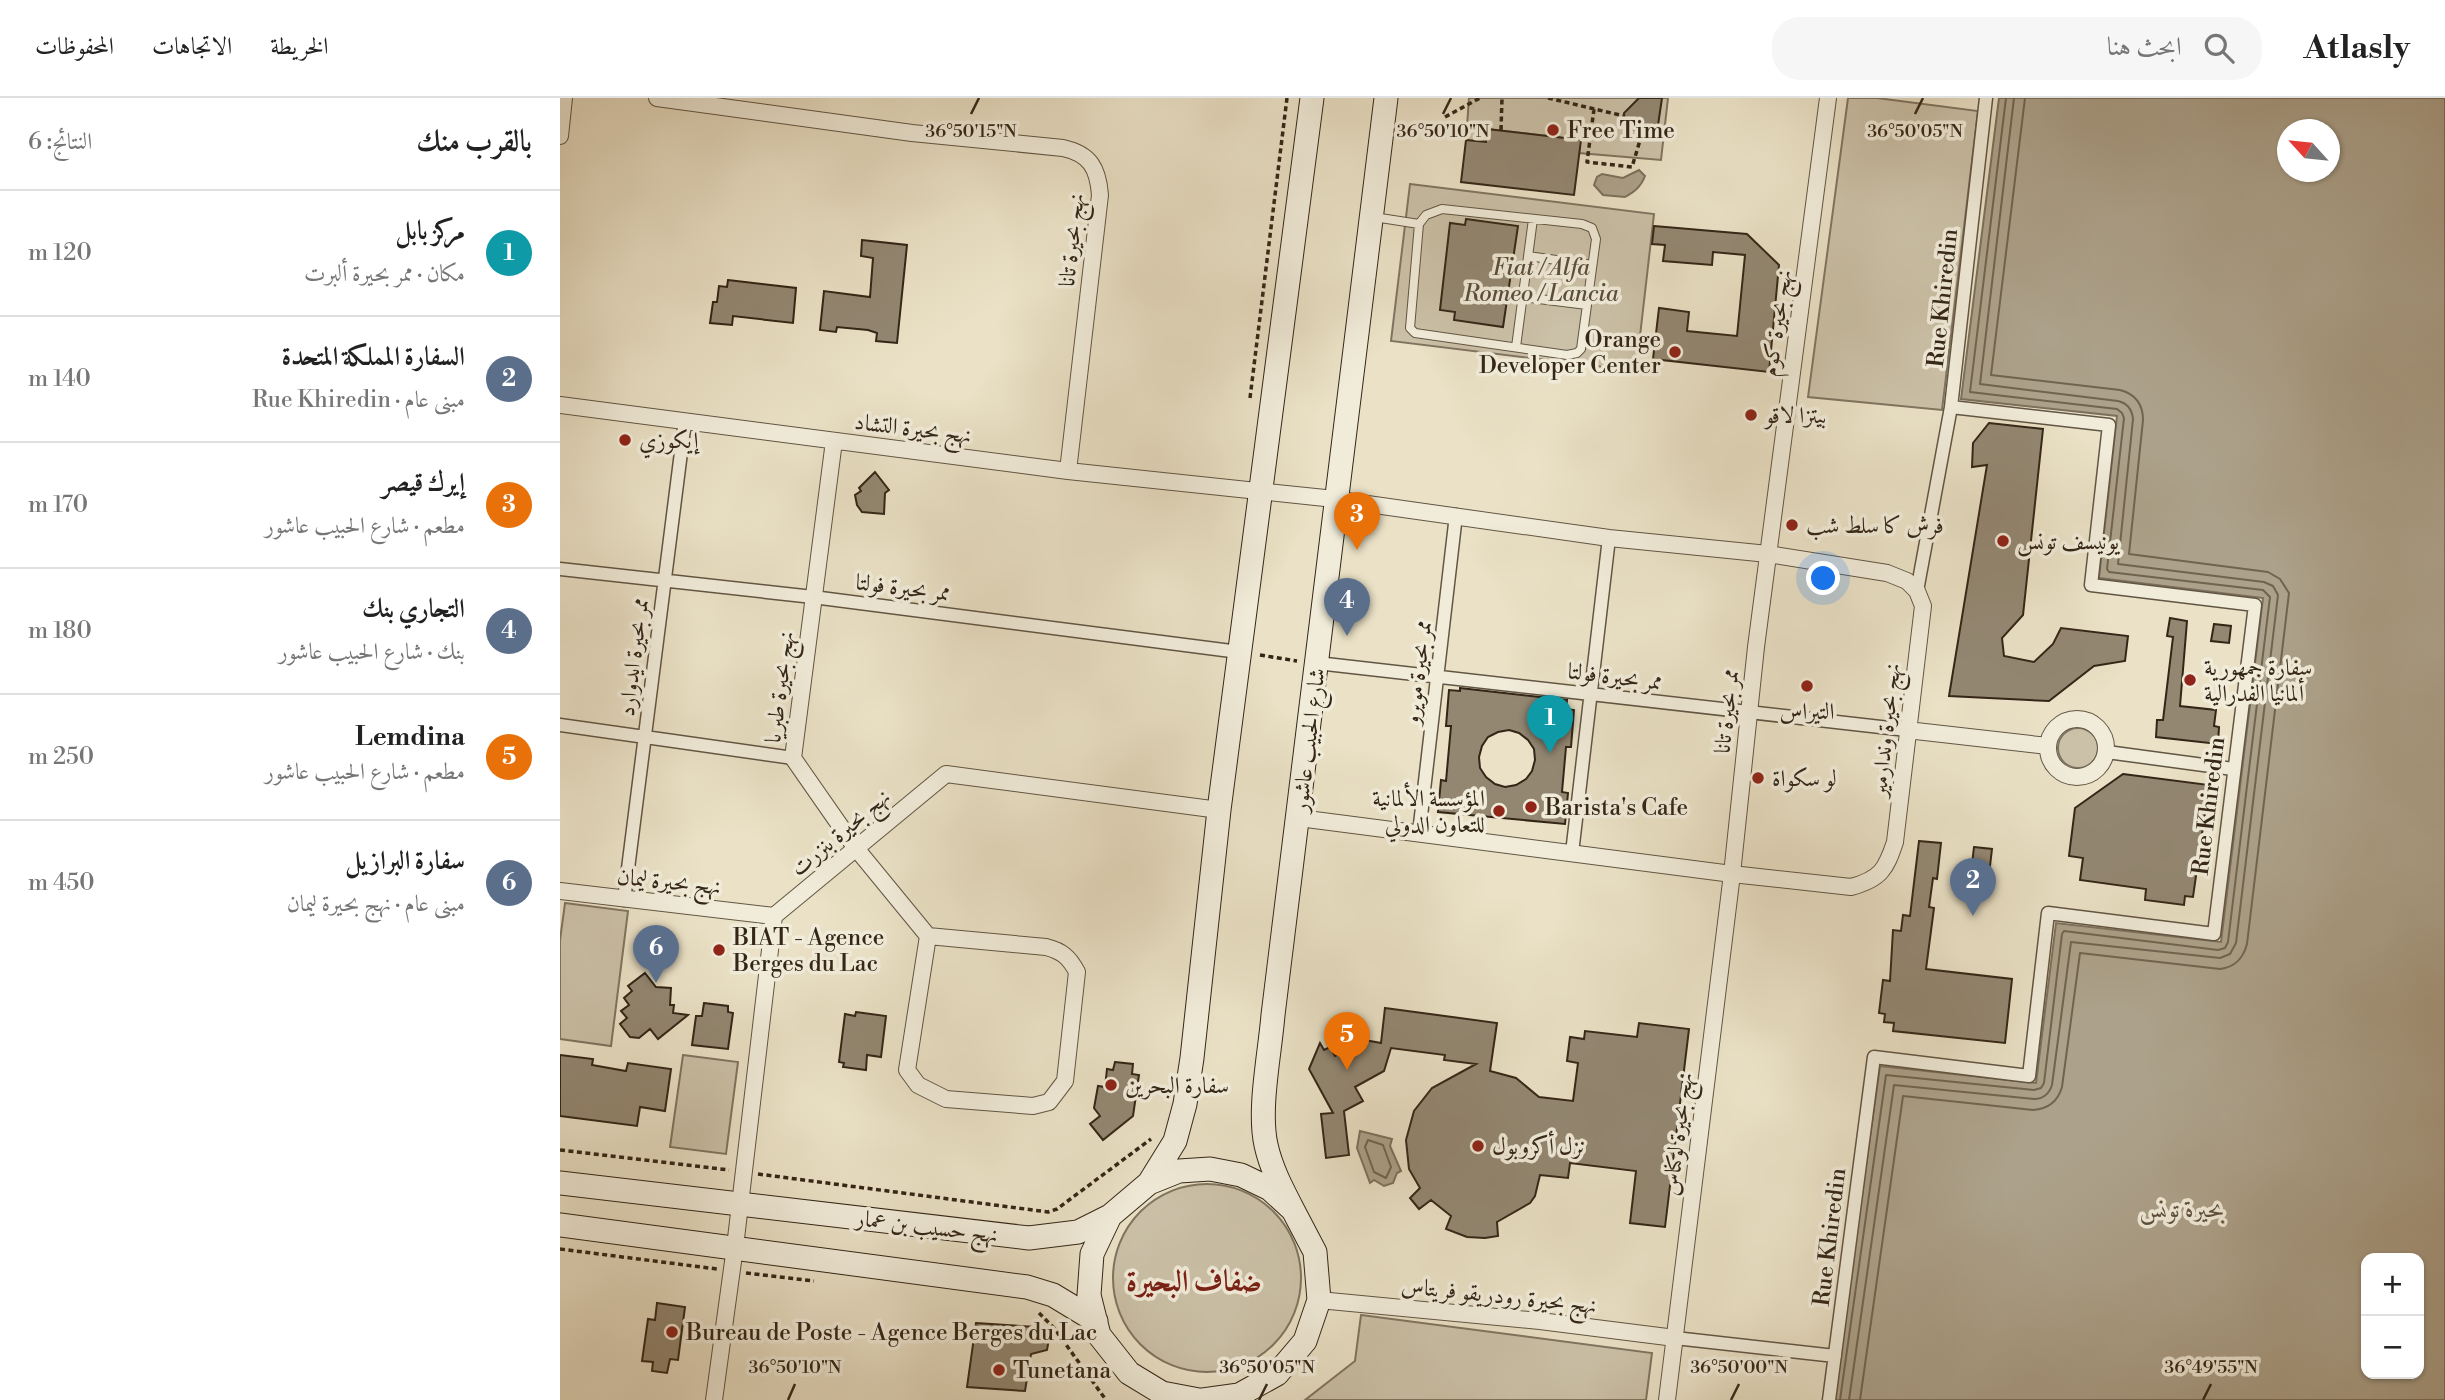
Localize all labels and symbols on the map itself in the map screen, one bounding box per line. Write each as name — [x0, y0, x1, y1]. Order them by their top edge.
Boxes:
place label: Free Time — [1567, 117, 1675, 145]
north arrow — [2277, 119, 2340, 182]
text: 36°50'15"N — [925, 120, 1017, 143]
text: 36°50'10"N — [1397, 120, 1490, 143]
text: 36°50'05"N — [1867, 120, 1963, 143]
marker: Free Time — [1545, 122, 1561, 138]
street label: نهج بحيرة تانا — [1053, 192, 1097, 289]
street label: Rue Khiredin — [1922, 227, 1964, 369]
park label: Fiat / Alfa Romeo / Lancia — [1462, 254, 1619, 308]
street label: نهج بحيرة كوم — [1756, 268, 1804, 379]
place label: Orange Developer Center — [1479, 326, 1661, 380]
marker: Orange Developer Center — [1667, 344, 1683, 360]
place label: بيتزا لاقو — [1763, 402, 1826, 430]
marker: بيتزا لاقو — [1743, 407, 1759, 423]
street label: نهج بحيرة التشاد — [852, 408, 973, 456]
place label: إيكوزي — [639, 427, 700, 459]
marker: إيكوزي — [617, 432, 633, 448]
pin: 3 — [1334, 492, 1380, 550]
place label: فرش كا سلط شب — [1806, 512, 1944, 541]
marker: فرش كا سلط شب — [1784, 517, 1800, 533]
place label: يونيسف تونس — [2017, 528, 2121, 557]
marker: يونيسف تونس — [1995, 533, 2011, 549]
your location — [1806, 561, 1840, 595]
street label: ممر بحيرة فولتا — [854, 568, 952, 608]
pin: 4 — [1324, 578, 1370, 636]
street label: ممر بحيرة ايدوارد — [613, 596, 655, 718]
street label: ممر بحيرة مويرو — [1397, 618, 1438, 728]
street label: نهج بحيرة طبريا — [759, 630, 807, 745]
place label: سفارة جمهورية ألمانيا الفدرالية — [2204, 654, 2312, 708]
street label: ممر بحيرة فولتا — [1566, 657, 1664, 697]
street label: نهج بحيرة وندارمير — [1865, 662, 1913, 801]
street label: شارع الحبيب عاشور — [1286, 667, 1337, 816]
street label: ممر بحيرة تانا — [1709, 667, 1745, 755]
marker: سفارة جمهورية ألمانيا الفدرالية — [2182, 672, 2198, 688]
marker: التيراس — [1799, 678, 1815, 694]
pin: 1 — [1527, 695, 1573, 753]
place label: التيراس — [1779, 698, 1835, 726]
street label: Rue Khiredin — [2187, 735, 2231, 877]
place label: لو سكواة — [1772, 765, 1837, 793]
marker: لو سكواة — [1750, 770, 1766, 786]
place label: المؤسسة الألمانية للتعاون الدولي — [1372, 782, 1485, 843]
street label: نهج بحيرة بنزرت — [785, 783, 900, 887]
place label: Barista's Cafe — [1544, 794, 1688, 822]
marker: Barista's Cafe — [1523, 799, 1539, 815]
marker: المؤسسة الألمانية للتعاون الدولي — [1491, 803, 1507, 819]
pin: 2 — [1950, 858, 1996, 916]
street label: نهج بحيرة ليمان — [615, 863, 722, 907]
place label: BIAT - Agence Berges du Lac — [732, 924, 884, 978]
pin: 6 — [633, 925, 679, 983]
marker: BIAT - Agence Berges du Lac — [711, 942, 727, 958]
pin: 5 — [1324, 1012, 1370, 1070]
street label: نهج بحيرة لوكناس — [1657, 1071, 1705, 1198]
place label: سفارة البحرين — [1125, 1072, 1229, 1100]
marker: سفارة البحرين — [1103, 1077, 1119, 1093]
place label: نزل أكروبول — [1492, 1130, 1585, 1161]
marker: نزل أكروبول — [1470, 1138, 1486, 1154]
street label: Rue Khiredin — [1808, 1166, 1852, 1308]
water label: بحيرة تونس — [2139, 1195, 2225, 1225]
street label: نهج حسيب بن عمار — [851, 1204, 1000, 1256]
district label: ضفاف البحيرة — [1126, 1263, 1262, 1301]
street label: نهج بحيرة رودريقو فريتاس — [1399, 1272, 1598, 1326]
place label: Bureau de Poste - Agence Berges du Lac — [685, 1319, 1097, 1347]
marker: Bureau de Poste - Agence Berges du Lac — [664, 1324, 680, 1340]
text: 36°50'10"N — [749, 1356, 842, 1379]
text: 36°50'05"N — [1219, 1356, 1315, 1379]
text: 36°50'00"N — [1690, 1356, 1788, 1379]
text: 36°49'55"N — [2164, 1356, 2258, 1379]
place label: Tunetana — [1013, 1357, 1112, 1385]
marker: Tunetana — [991, 1362, 1007, 1378]

